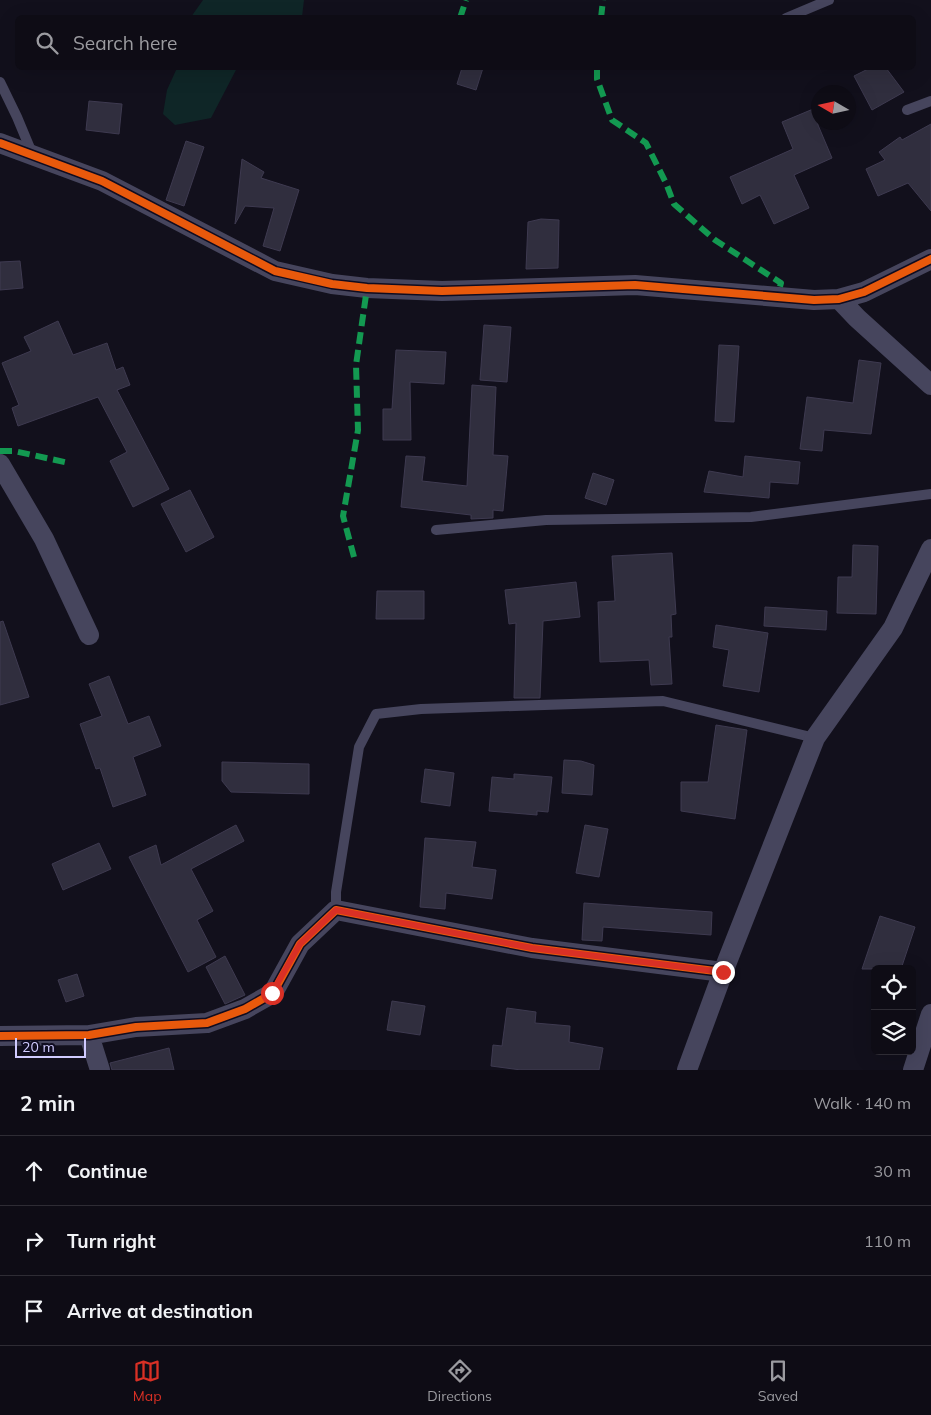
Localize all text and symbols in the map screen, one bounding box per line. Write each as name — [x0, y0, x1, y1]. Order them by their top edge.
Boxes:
search box — [15, 15, 916, 70]
icon: search — [33, 29, 61, 57]
text: Search here — [73, 31, 177, 55]
north arrow — [811, 85, 856, 130]
route end — [712, 961, 735, 984]
map controls — [871, 965, 916, 1055]
button: locate — [871, 965, 916, 1010]
route start — [261, 982, 284, 1005]
button: layers — [871, 1010, 916, 1055]
scale bar — [15, 1035, 86, 1058]
text: 20 m — [22, 1038, 55, 1056]
text: 2 min — [20, 1090, 75, 1116]
text: Walk · 140 m — [813, 1093, 911, 1113]
icon: ahead — [20, 1157, 48, 1185]
text: Continue — [67, 1159, 147, 1183]
text: 30 m — [874, 1161, 911, 1181]
icon: right — [20, 1227, 48, 1255]
text: Turn right — [67, 1229, 156, 1253]
text: 110 m — [864, 1231, 911, 1251]
icon: arrive — [20, 1297, 48, 1325]
text: Arrive at destination — [67, 1299, 253, 1323]
tab: Map — [133, 1357, 162, 1405]
tab: Directions — [427, 1357, 492, 1405]
tab: Saved — [758, 1357, 798, 1405]

